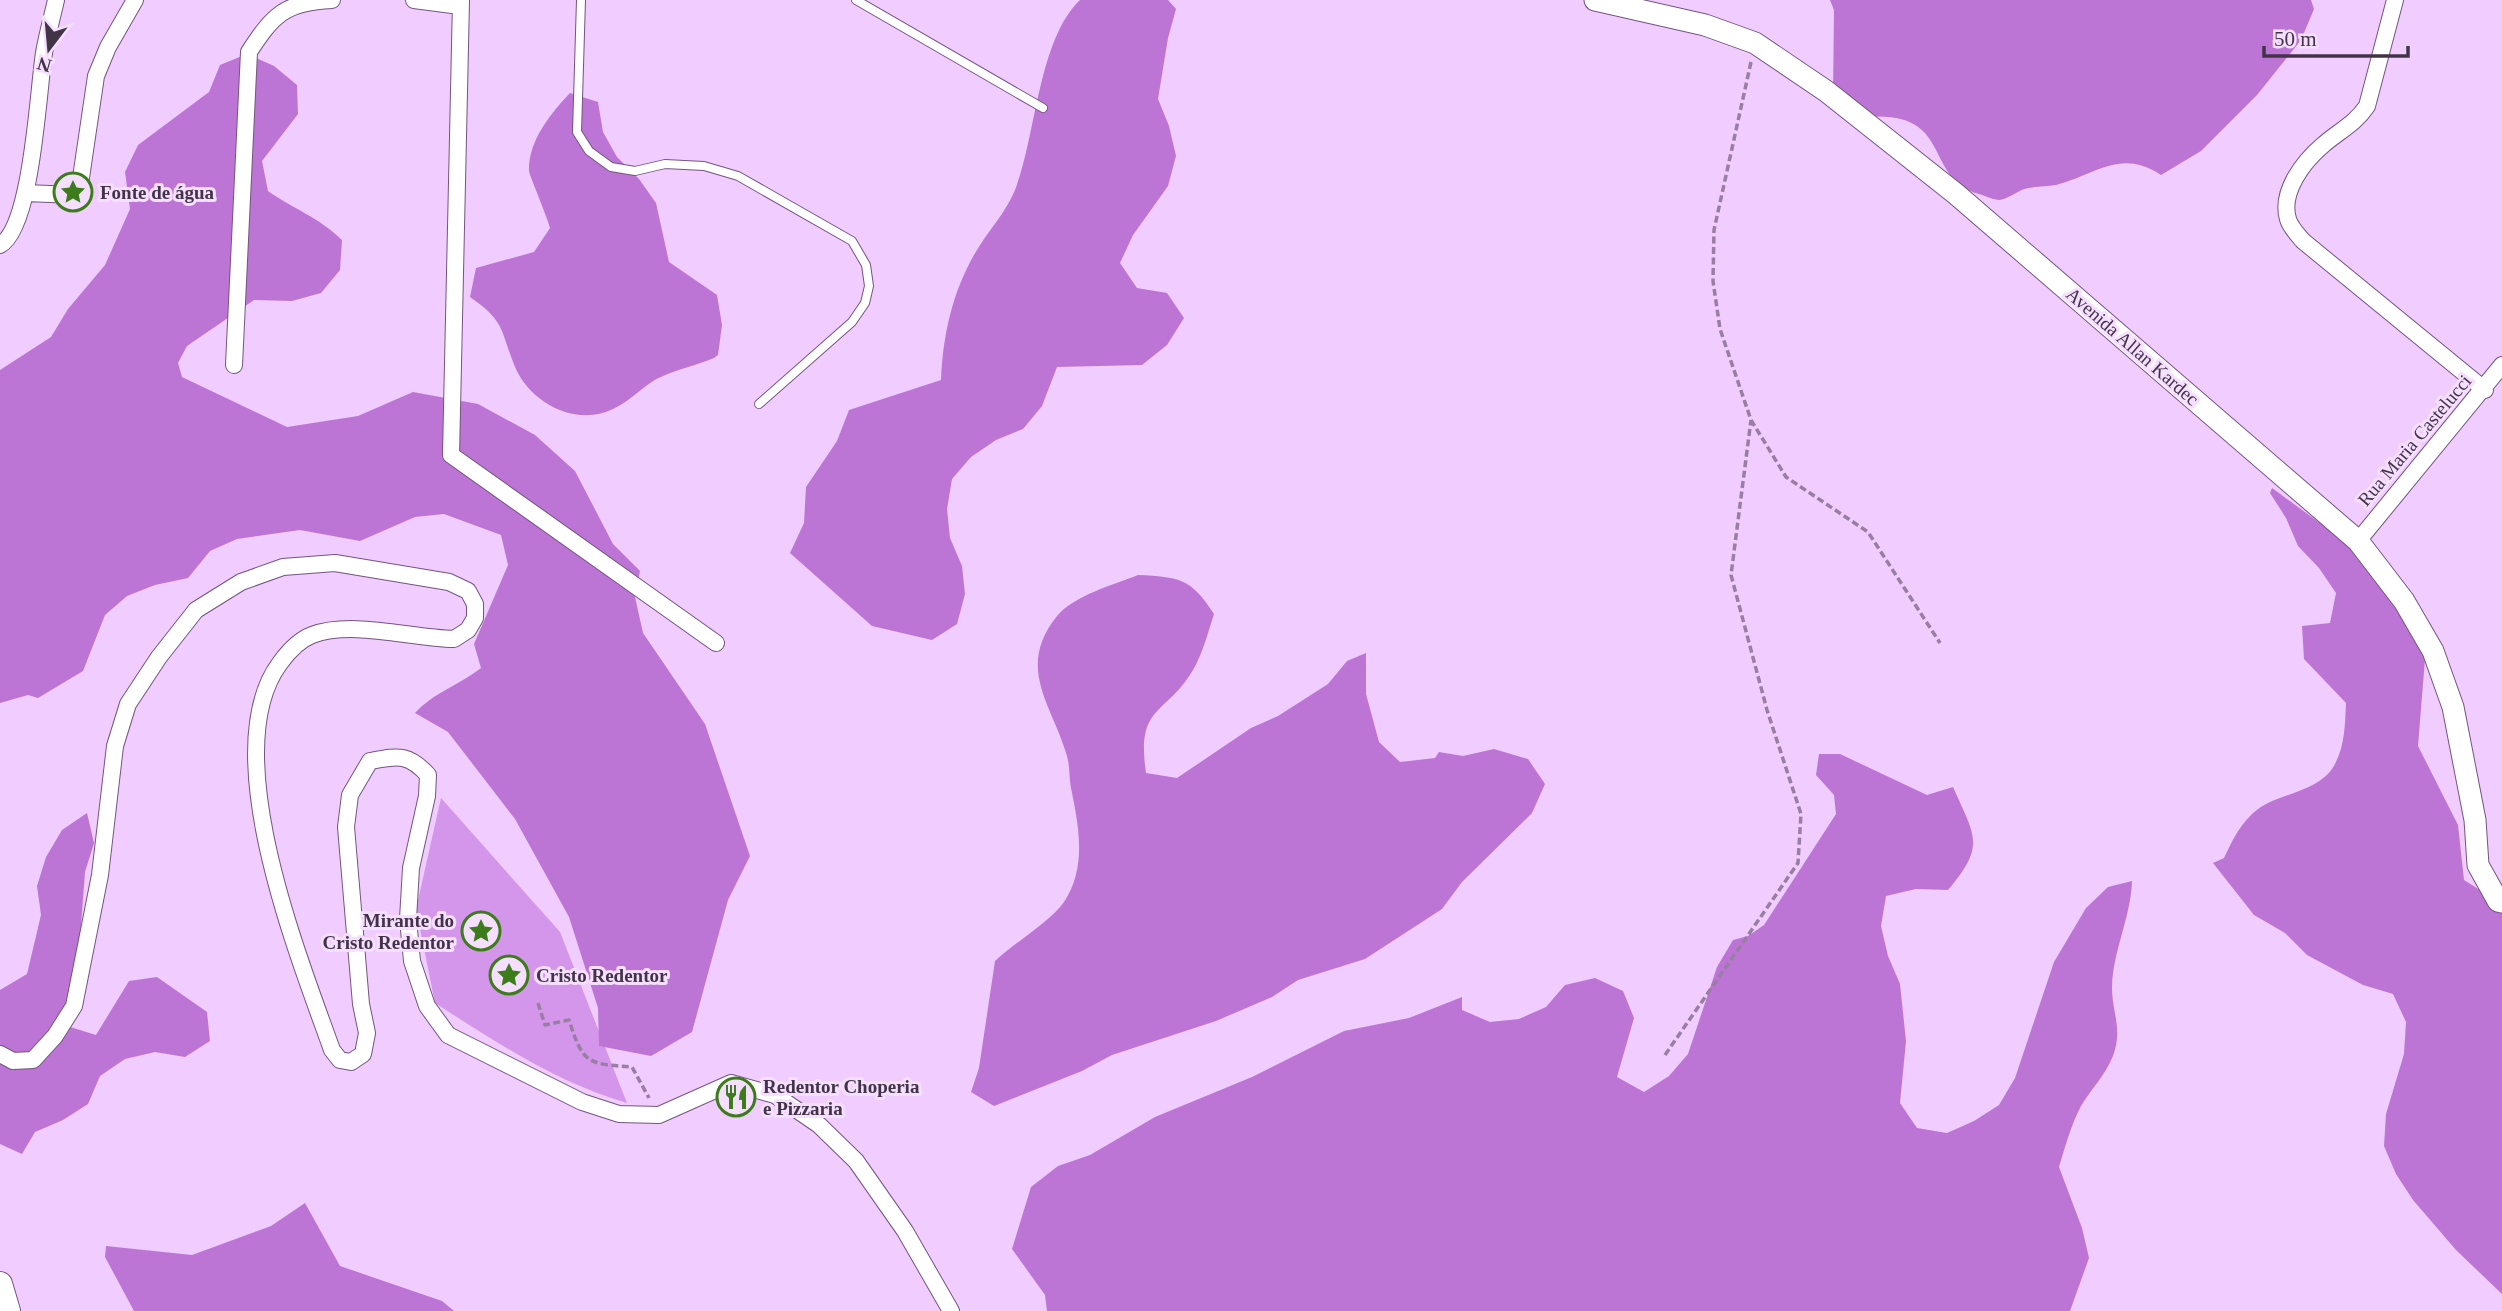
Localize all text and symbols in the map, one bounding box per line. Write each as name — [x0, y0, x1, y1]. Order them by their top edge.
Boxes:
north arrow — [14, 14, 84, 84]
scale bar — [2264, 14, 2408, 58]
text: 50 m — [2274, 27, 2317, 51]
text: N — [35, 53, 54, 77]
place icon: Fonte de água — [52, 171, 94, 213]
place label: Fonte de água — [100, 182, 215, 203]
street label: Avenida Allan Kardec — [2062, 283, 2203, 410]
street label: Rua Maria Castelucci — [2353, 371, 2475, 510]
place label: Mirante do Cristo Redentor — [323, 910, 455, 953]
place icon: Mirante do Cristo Redentor — [460, 910, 502, 952]
place icon: Cristo Redentor — [488, 954, 530, 996]
place label: Cristo Redentor — [536, 965, 668, 986]
restaurant icon: Redentor Choperia e Pizzaria — [715, 1076, 757, 1118]
place label: Redentor Choperia e Pizzaria — [763, 1076, 920, 1119]

